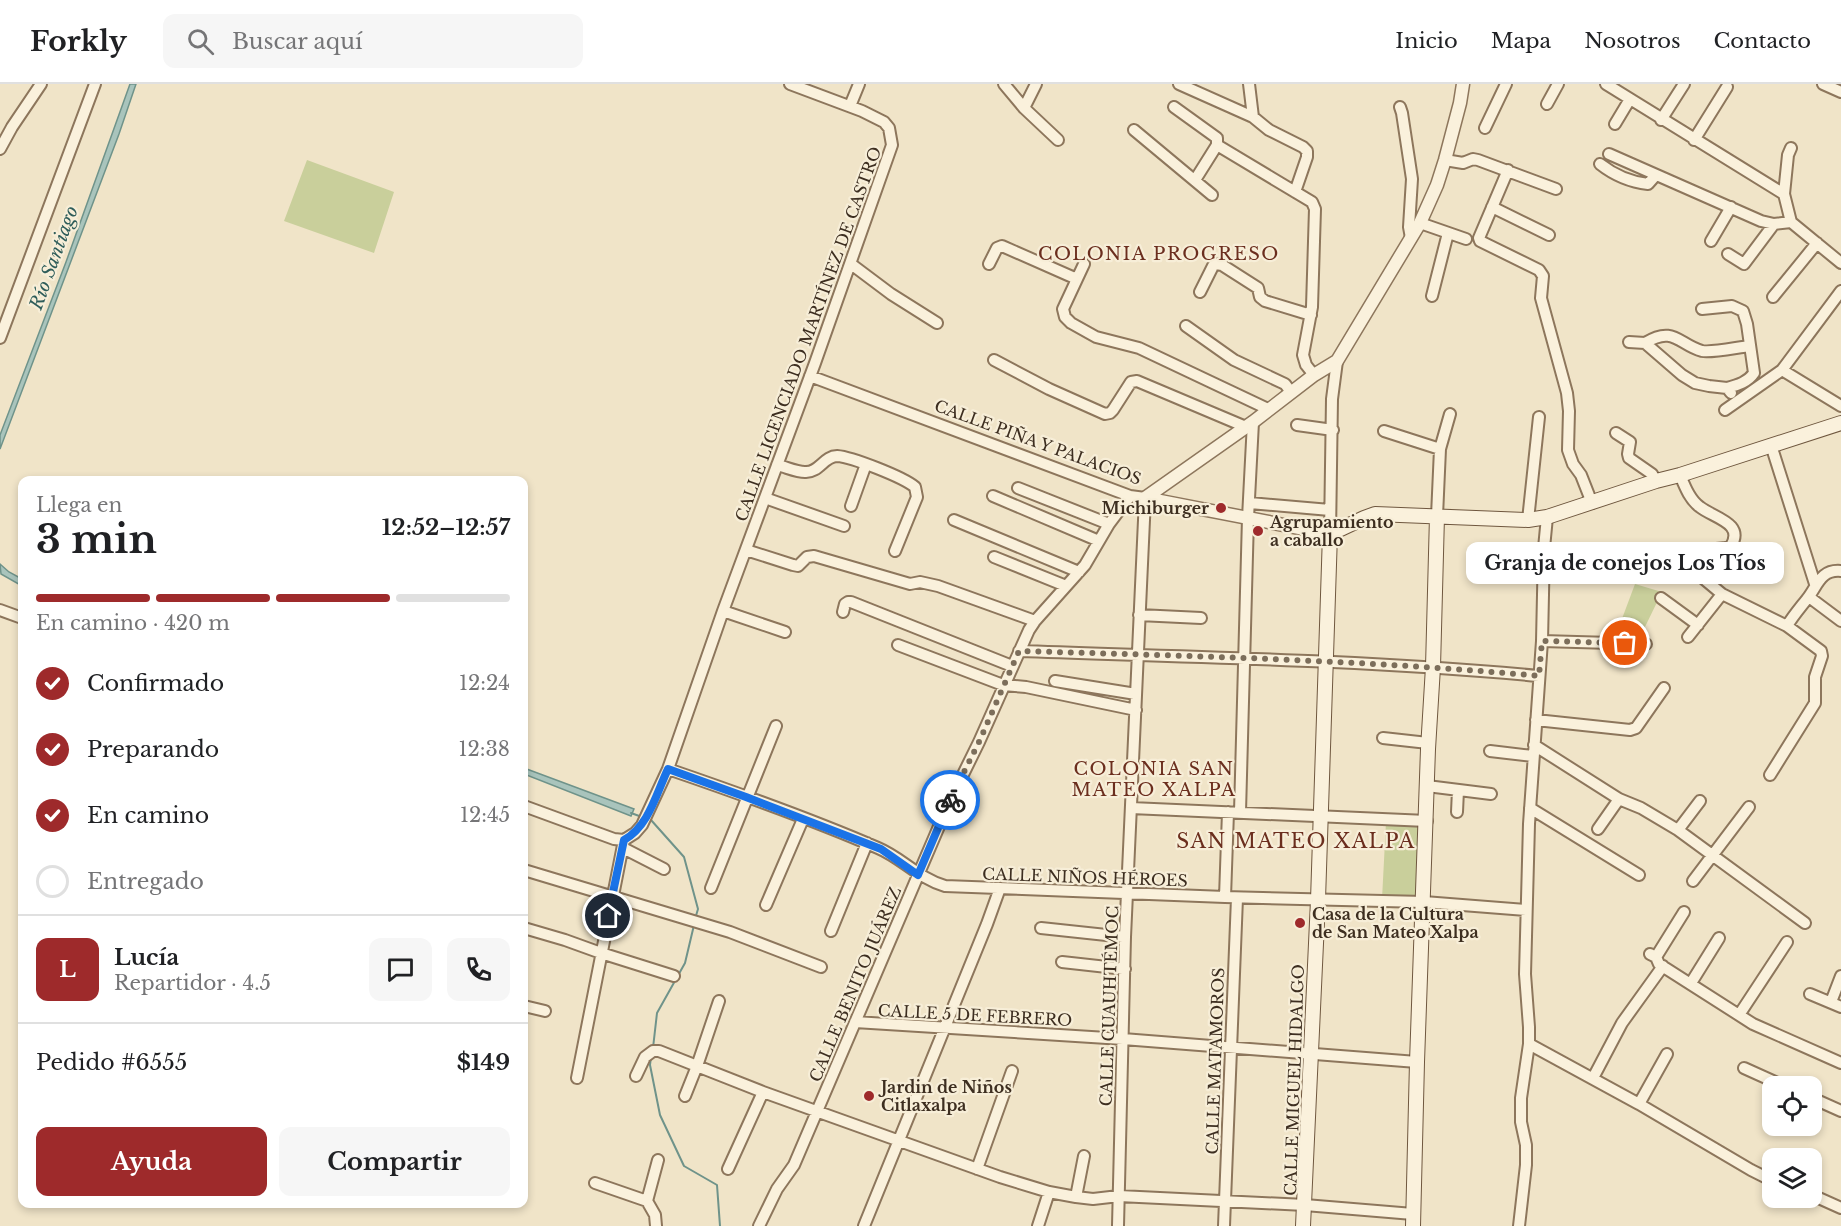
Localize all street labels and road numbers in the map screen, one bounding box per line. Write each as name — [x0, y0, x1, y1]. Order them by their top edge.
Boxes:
street label: CALLE LICENCIADO MARTÍNEZ DE CASTRO — [731, 144, 885, 524]
street label: CALLE PIÑA Y PALACIOS — [932, 394, 1145, 489]
street label: CALLE NIÑOS HÉROES — [982, 862, 1188, 891]
street label: CALLE BENITO JUÁREZ — [805, 883, 905, 1085]
street label: CALLE CUAUHTÉMOC — [1096, 905, 1122, 1107]
street label: CALLE MIGUEL HIDALGO — [1280, 964, 1308, 1196]
street label: CALLE MATAMOROS — [1202, 967, 1228, 1155]
street label: CALLE 5 DE FEBRERO — [877, 1000, 1073, 1030]

